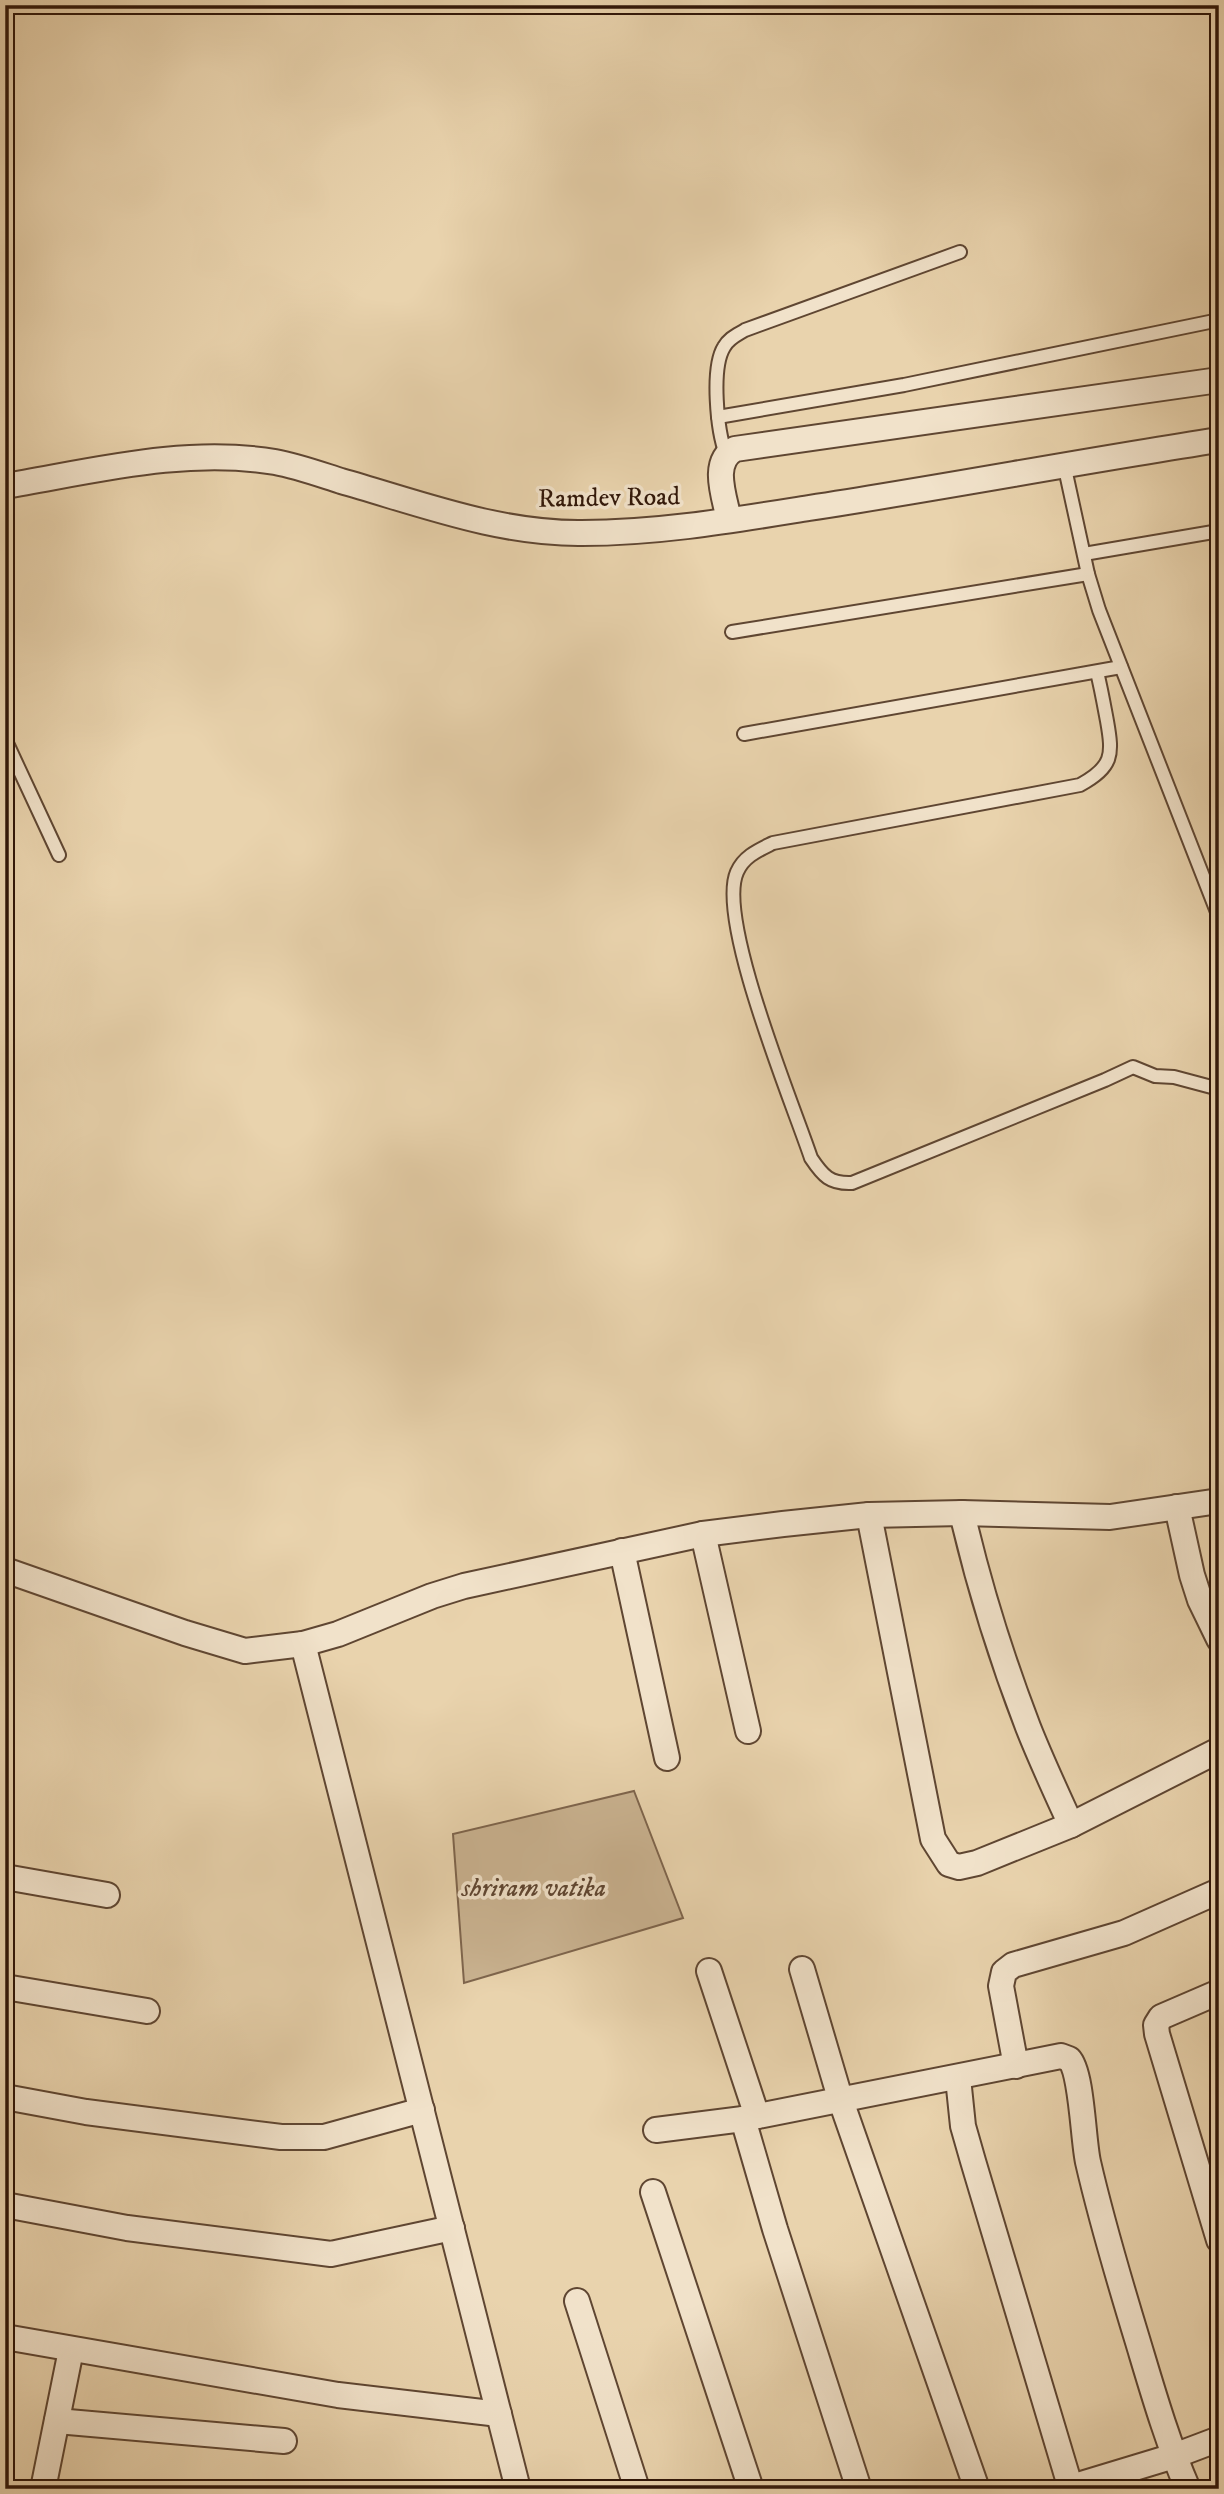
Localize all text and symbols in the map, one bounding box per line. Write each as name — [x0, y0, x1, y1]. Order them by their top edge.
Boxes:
street label: Ramdev Road — [538, 480, 680, 516]
park label: shriram vatika — [461, 1872, 606, 1905]

